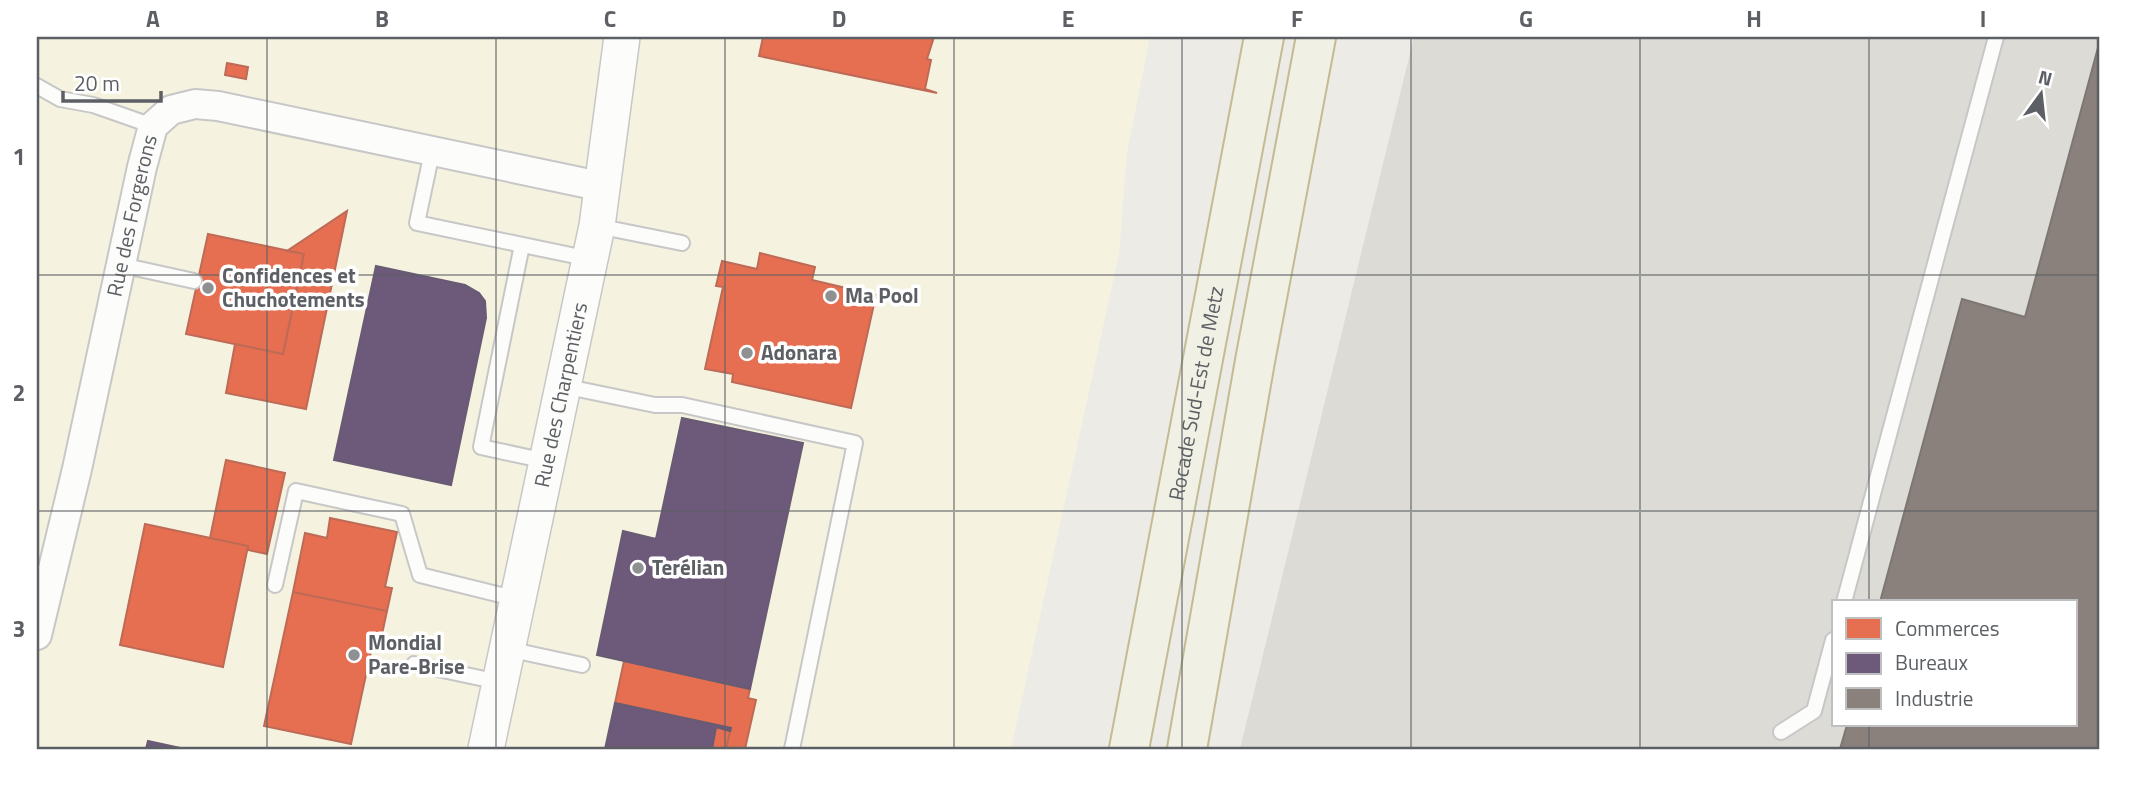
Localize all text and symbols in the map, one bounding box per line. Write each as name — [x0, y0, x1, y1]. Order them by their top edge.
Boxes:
text: A — [146, 1, 160, 36]
text: B — [375, 1, 389, 36]
text: C — [604, 1, 616, 36]
text: D — [832, 1, 846, 36]
text: E — [1062, 1, 1074, 36]
text: F — [1291, 1, 1303, 36]
text: G — [1519, 1, 1533, 36]
text: H — [1746, 1, 1762, 36]
text: I — [1980, 1, 1986, 36]
scale bar — [63, 60, 161, 104]
north arrow — [2007, 60, 2076, 130]
text: N — [2035, 61, 2056, 93]
text: 20 m — [74, 67, 120, 99]
street label: Rue des Forgerons — [98, 131, 165, 299]
text: 1 — [13, 139, 25, 174]
place label: Confidences et Chuchotements — [222, 259, 365, 315]
place label: Ma Pool — [845, 279, 919, 311]
marker: Confidences et Chuchotements — [200, 280, 216, 296]
street label: Rocade Sud-Est de Metz — [1159, 283, 1231, 503]
marker: Ma Pool — [823, 288, 839, 304]
street label: Rue des Charpentiers — [525, 299, 595, 490]
place label: Adonara — [761, 336, 837, 368]
marker: Adonara — [739, 345, 755, 361]
text: 2 — [13, 375, 25, 410]
place label: Terélian — [652, 551, 724, 583]
marker: Terélian — [630, 560, 646, 576]
legend — [1832, 600, 2076, 726]
text: 3 — [13, 611, 25, 646]
text: Commerces — [1895, 612, 1999, 644]
place label: Mondial Pare-Brise — [368, 626, 465, 682]
text: Bureaux — [1895, 646, 1968, 678]
marker: Mondial Pare-Brise — [346, 647, 362, 663]
text: Industrie — [1895, 682, 1973, 714]

